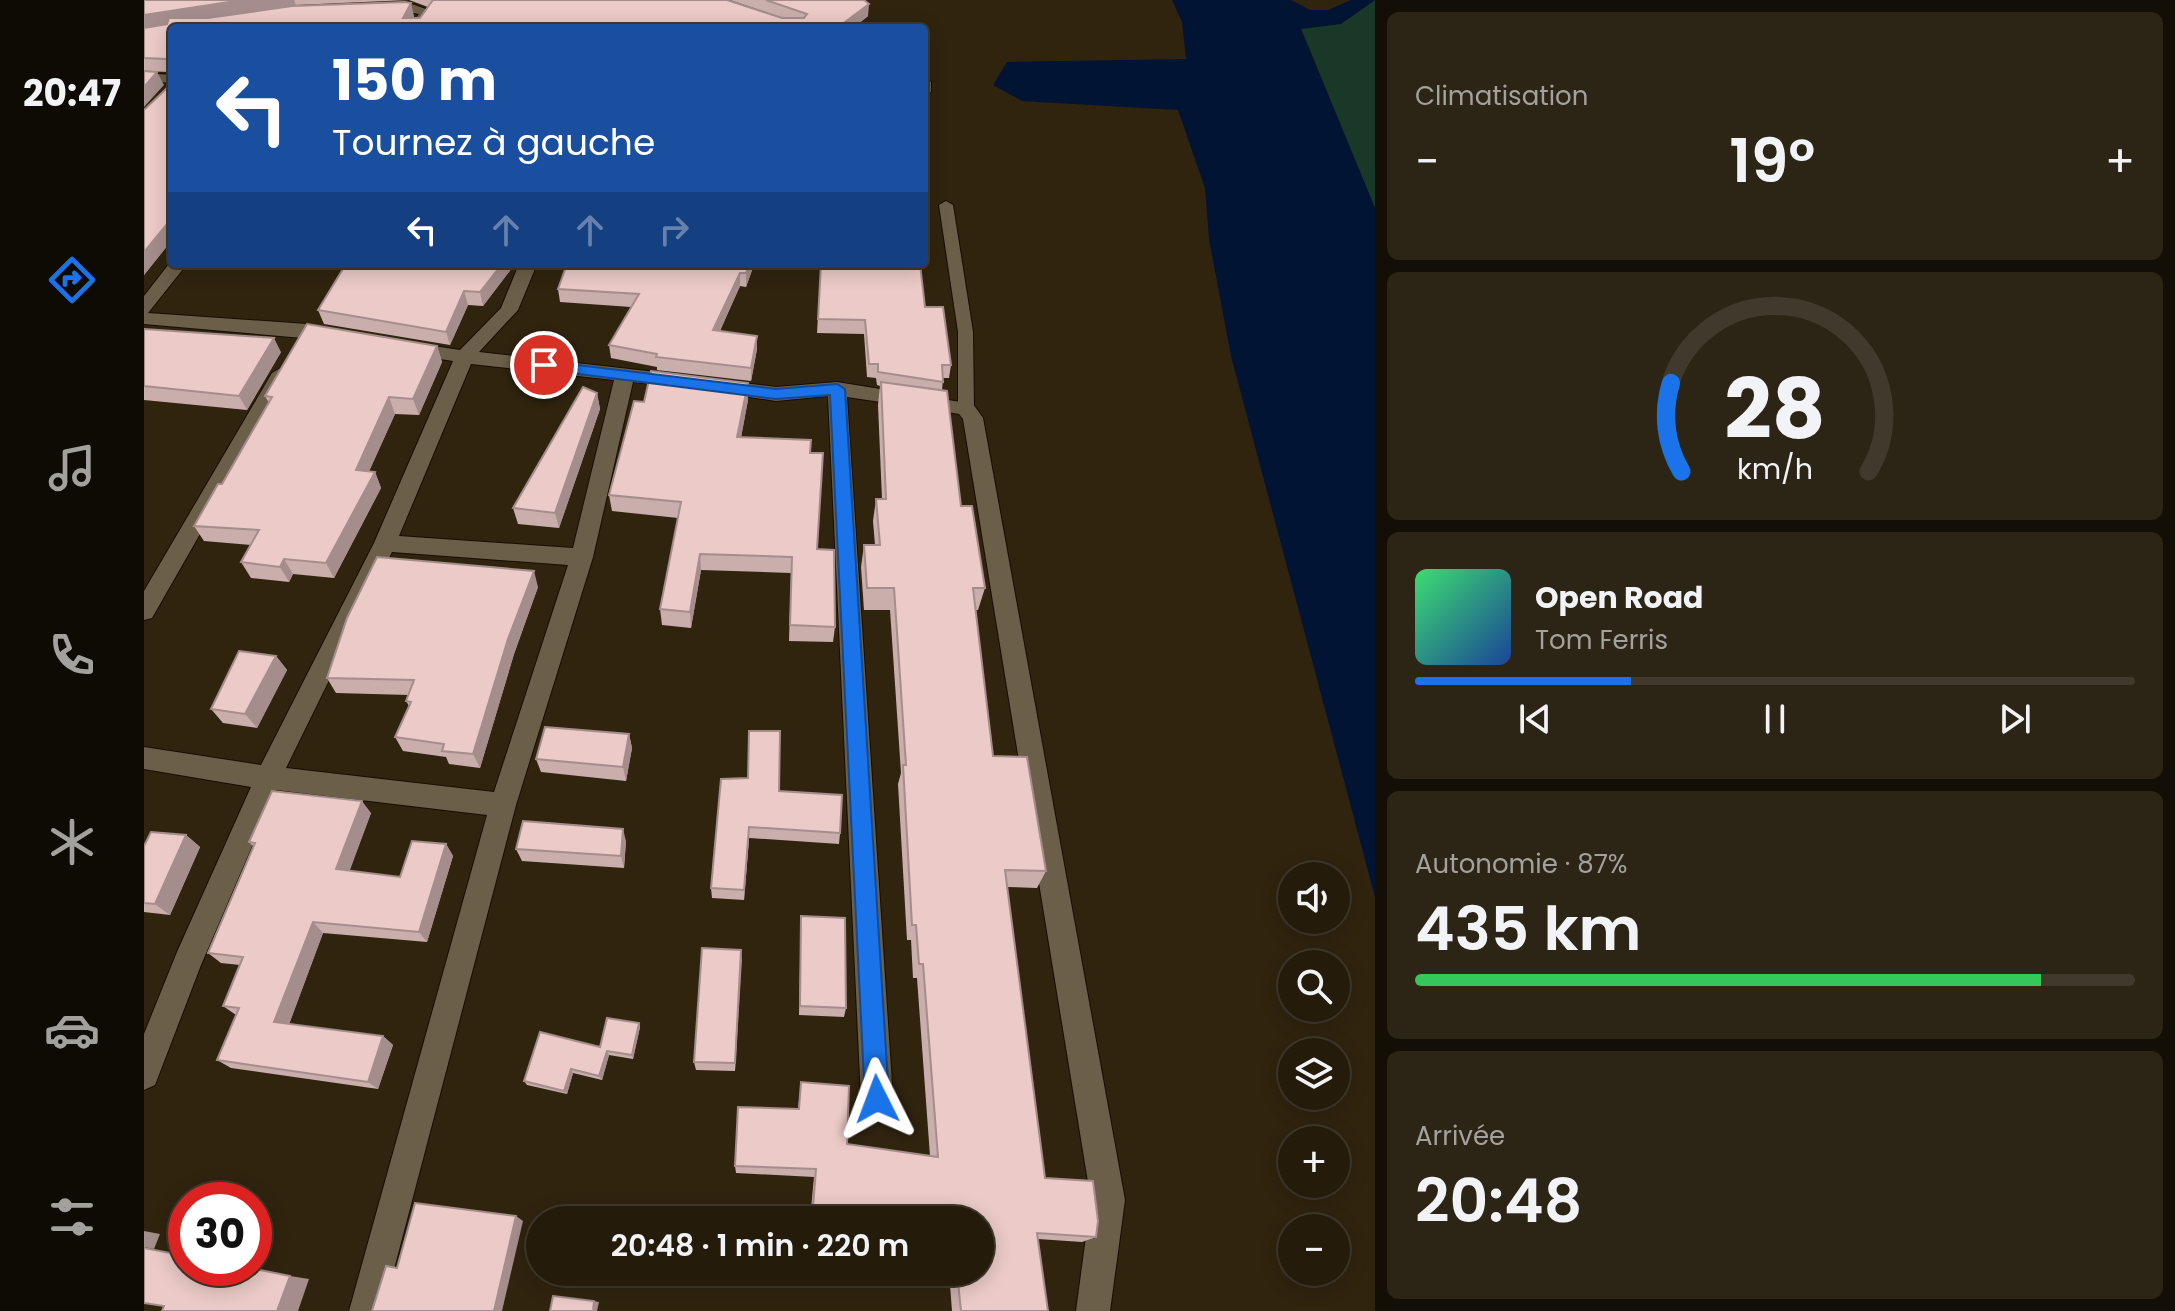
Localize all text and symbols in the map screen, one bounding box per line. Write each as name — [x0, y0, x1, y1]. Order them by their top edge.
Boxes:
text: 150 m — [332, 41, 497, 120]
icon: left — [200, 56, 304, 160]
text: 20:47 — [23, 68, 121, 119]
text: Climatisation — [1415, 78, 1588, 114]
text: Tournez à gauche — [332, 117, 655, 168]
text: 19° — [1729, 119, 1815, 203]
text: − — [1415, 131, 1439, 192]
text: + — [2105, 131, 2135, 192]
icon: left — [400, 208, 444, 252]
icon: ahead — [484, 208, 528, 252]
icon: ahead — [568, 208, 612, 252]
icon: right — [652, 208, 696, 252]
icon: directions — [44, 252, 100, 308]
pin — [510, 331, 578, 399]
icon: arrive — [522, 343, 566, 387]
text: 28 — [1724, 350, 1826, 466]
icon: music — [44, 440, 100, 496]
text: km/h — [1737, 449, 1813, 489]
text: Open Road — [1535, 576, 1703, 619]
text: Tom Ferris — [1535, 622, 1668, 658]
icon: phone — [44, 627, 100, 683]
icon: previous — [1513, 697, 1557, 741]
icon: pause — [1753, 697, 1797, 741]
icon: next — [1993, 697, 2037, 741]
icon: climate — [44, 814, 100, 870]
text: Autonomie · 87% — [1415, 846, 1628, 882]
map controls — [1278, 862, 1350, 1286]
button: sound — [1278, 862, 1350, 934]
text: 435 km — [1415, 887, 1641, 971]
button: search — [1278, 950, 1350, 1022]
icon: car — [44, 1002, 100, 1058]
button: layers — [1278, 1038, 1350, 1110]
position arrow — [835, 1057, 919, 1141]
text: Arrivée — [1415, 1118, 1505, 1154]
button: + — [1278, 1126, 1350, 1198]
text: 20:48 — [1415, 1159, 1582, 1243]
speed limit sign: 30 — [168, 1182, 272, 1286]
icon: filters — [44, 1189, 100, 1245]
button: − — [1278, 1214, 1350, 1286]
text: 20:48 · 1 min · 220 m — [611, 1224, 909, 1267]

